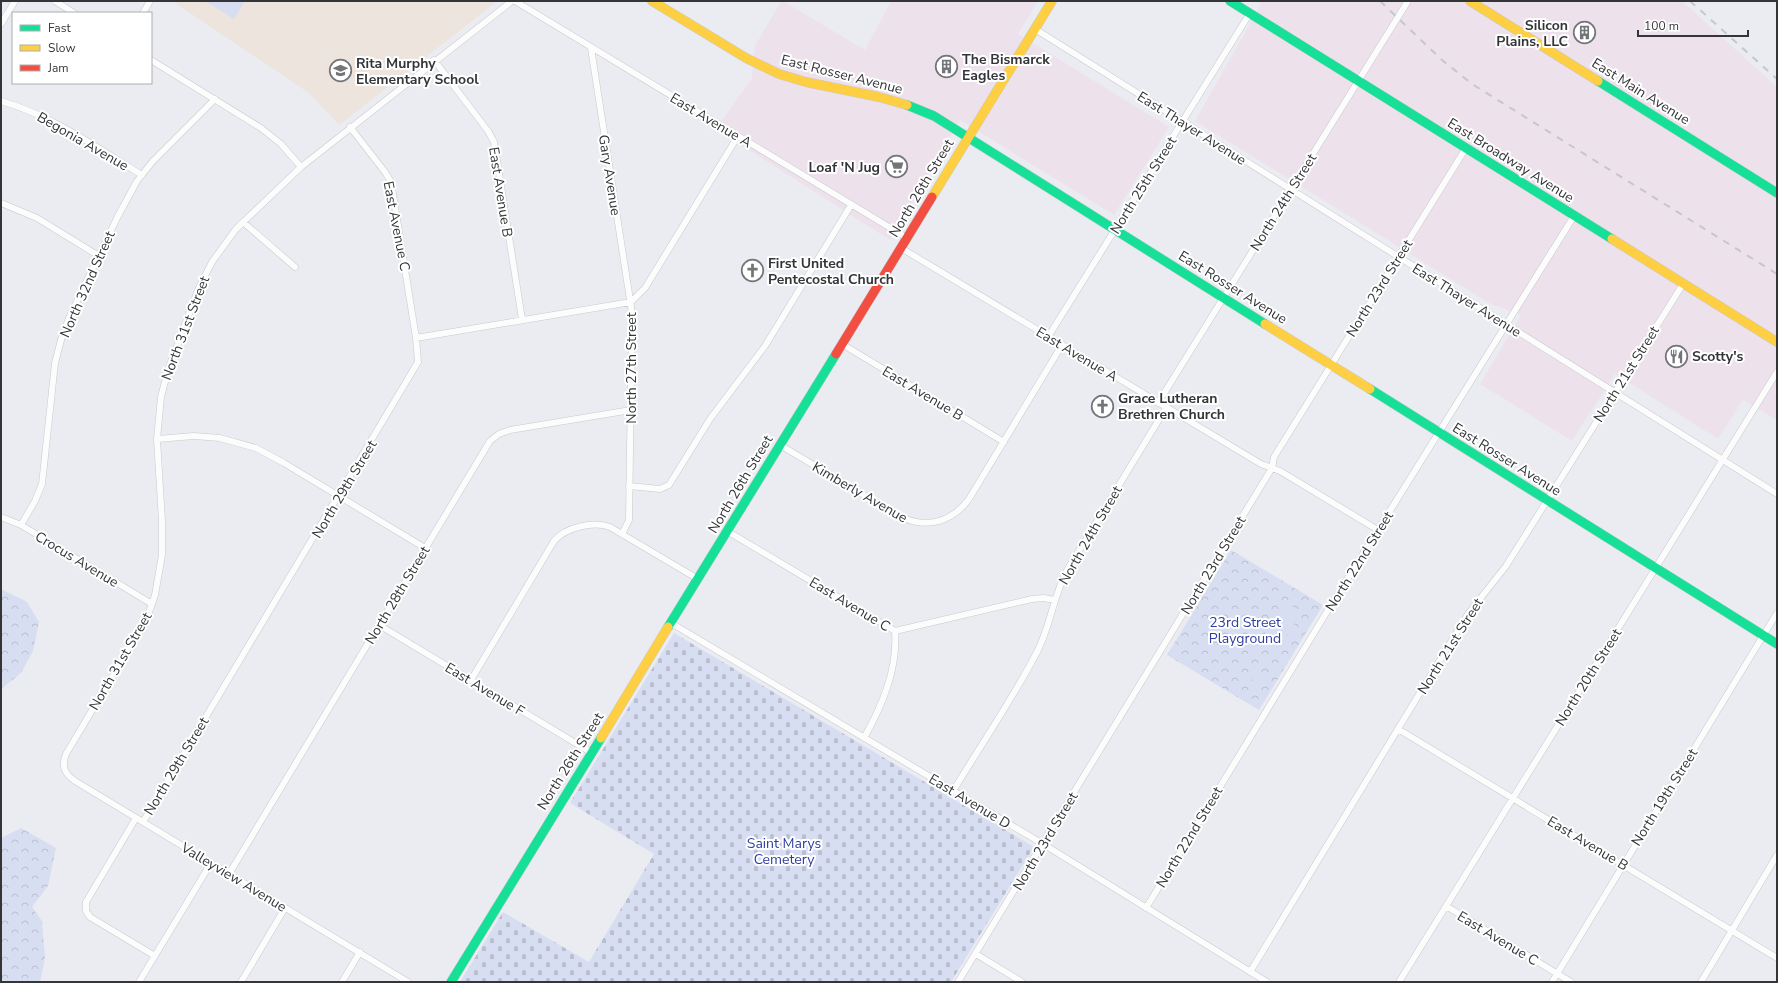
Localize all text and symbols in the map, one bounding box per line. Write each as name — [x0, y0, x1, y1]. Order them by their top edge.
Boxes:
legend — [12, 12, 152, 84]
scale bar — [1638, 12, 1748, 38]
place label: Silicon Plains, LLC — [1496, 16, 1568, 51]
text: 100 m — [1644, 18, 1679, 34]
text: Fast — [48, 20, 71, 36]
building icon: Silicon Plains, LLC — [1571, 20, 1597, 46]
text: Slow — [48, 40, 76, 56]
street label: East Rosser Avenue — [779, 50, 905, 99]
place label: The Bismarck Eagles — [962, 50, 1050, 85]
place label: Rita Murphy Elementary School — [356, 54, 479, 89]
building icon: The Bismarck Eagles — [933, 54, 959, 80]
street label: East Main Avenue — [1588, 54, 1693, 129]
school or university icon: Rita Murphy Elementary School — [328, 58, 354, 84]
text: Jam — [47, 60, 69, 76]
street label: East Thayer Avenue — [1134, 87, 1250, 170]
street label: East Avenue A — [666, 89, 755, 152]
street label: Begonia Avenue — [34, 108, 132, 175]
street label: East Broadway Avenue — [1444, 114, 1578, 207]
street label: Gary Avenue — [594, 133, 625, 217]
street label: North 25th Street — [1106, 133, 1181, 238]
street label: North 26th Street — [885, 136, 958, 241]
street label: East Avenue B — [484, 145, 517, 239]
street label: North 24th Street — [1246, 150, 1321, 255]
supermarket icon: Loaf 'N Jug — [883, 154, 909, 180]
place label: Loaf 'N Jug — [808, 158, 880, 177]
street label: East Avenue C — [378, 179, 415, 273]
street label: North 32nd Street — [55, 228, 119, 340]
street label: North 23rd Street — [1342, 236, 1417, 341]
street label: East Rosser Avenue — [1175, 246, 1291, 329]
place label: First United Pentecostal Church — [768, 254, 894, 289]
church icon: First United Pentecostal Church — [740, 258, 766, 284]
street label: East Thayer Avenue — [1409, 259, 1525, 342]
street label: North 31st Street — [157, 273, 214, 383]
street label: North 27th Street — [622, 312, 641, 424]
street label: North 21st Street — [1589, 322, 1664, 426]
street label: East Avenue A — [1032, 323, 1121, 386]
restaurant icon: Scotty's — [1664, 343, 1690, 369]
place label: Scotty's — [1692, 347, 1744, 366]
street label: East Avenue B — [879, 362, 967, 425]
place label: Grace Lutheran Brethren Church — [1118, 389, 1225, 424]
church icon: Grace Lutheran Brethren Church — [1089, 393, 1115, 419]
street label: East Rosser Avenue — [1449, 418, 1565, 501]
street label: North 26th Street — [704, 432, 777, 537]
street label: North 29th Street — [308, 437, 381, 542]
street label: Kimberly Avenue — [809, 457, 911, 527]
street label: North 24th Street — [1054, 482, 1127, 588]
street label: North 22nd Street — [1321, 508, 1398, 615]
street label: North 23rd Street — [1177, 512, 1250, 618]
street label: Crocus Avenue — [31, 527, 122, 592]
street label: North 28th Street — [361, 543, 434, 648]
street label: East Avenue C — [806, 573, 894, 636]
street label: North 21st Street — [1413, 594, 1488, 698]
street label: North 31st Street — [85, 609, 156, 714]
park label: 23rd Street Playground — [1209, 613, 1281, 648]
street label: North 20th Street — [1551, 625, 1626, 730]
street label: East Avenue F — [441, 658, 528, 721]
street label: North 26th Street — [533, 709, 608, 814]
street label: North 29th Street — [140, 714, 213, 819]
street label: North 19th Street — [1627, 745, 1702, 850]
street label: East Avenue D — [925, 770, 1014, 833]
street label: North 22nd Street — [1152, 783, 1227, 891]
street label: North 23rd Street — [1009, 788, 1082, 894]
street label: East Avenue B — [1544, 812, 1632, 875]
park label: Saint Marys Cemetery — [747, 834, 821, 869]
street label: Valleyview Avenue — [177, 838, 290, 917]
street label: East Avenue C — [1454, 907, 1542, 970]

